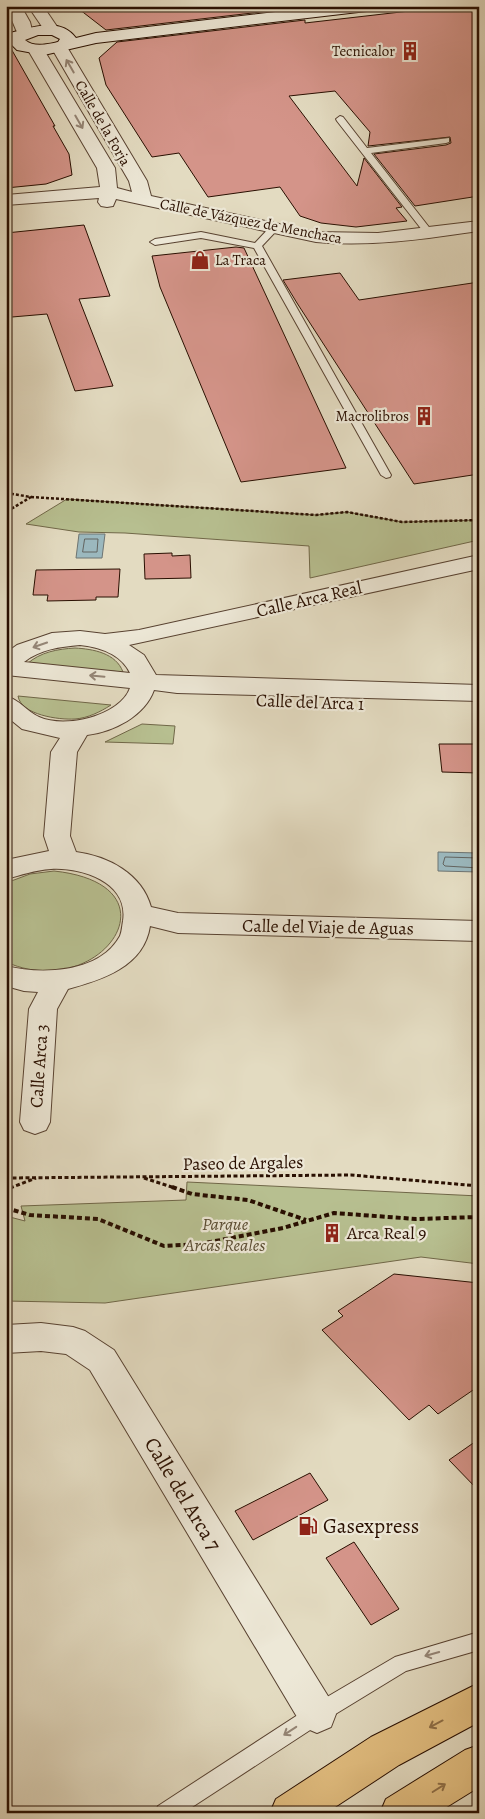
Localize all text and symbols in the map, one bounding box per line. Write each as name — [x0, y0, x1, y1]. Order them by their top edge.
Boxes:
building icon: Tecnicalor — [399, 40, 421, 62]
place label: Tecnicalor — [332, 41, 395, 61]
one-way arrow — [64, 59, 74, 73]
street label: Calle de la Forja — [70, 77, 136, 169]
one-way arrow — [75, 114, 84, 129]
street label: Calle de Vázquez de Menchaca — [158, 194, 344, 248]
shop icon: La Traca — [189, 249, 211, 271]
place label: La Traca — [215, 250, 266, 270]
building icon: Macrolibros — [413, 405, 435, 427]
place label: Macrolibros — [335, 406, 409, 426]
street label: Calle Arca Real — [254, 575, 365, 623]
one-way arrow — [32, 640, 48, 650]
one-way arrow — [89, 672, 105, 681]
street label: Calle del Arca 1 — [256, 688, 364, 716]
street label: Calle del Viaje de Aguas — [242, 914, 414, 940]
street label: Calle Arca 3 — [24, 1023, 54, 1109]
street label: Paseo de Argales — [182, 1150, 304, 1176]
park label: Parque Arcas Reales — [184, 1212, 265, 1257]
place label: Arca Real 9 — [346, 1221, 426, 1245]
building icon: Arca Real 9 — [321, 1222, 343, 1244]
street label: Calle del Arca 7 — [138, 1432, 228, 1556]
place label: Gasexpress — [323, 1512, 419, 1540]
fuel station icon: Gasexpress — [297, 1515, 319, 1537]
one-way arrow — [424, 1650, 440, 1660]
one-way arrow — [429, 1719, 444, 1729]
one-way arrow — [283, 1726, 297, 1737]
one-way arrow — [432, 1783, 446, 1793]

